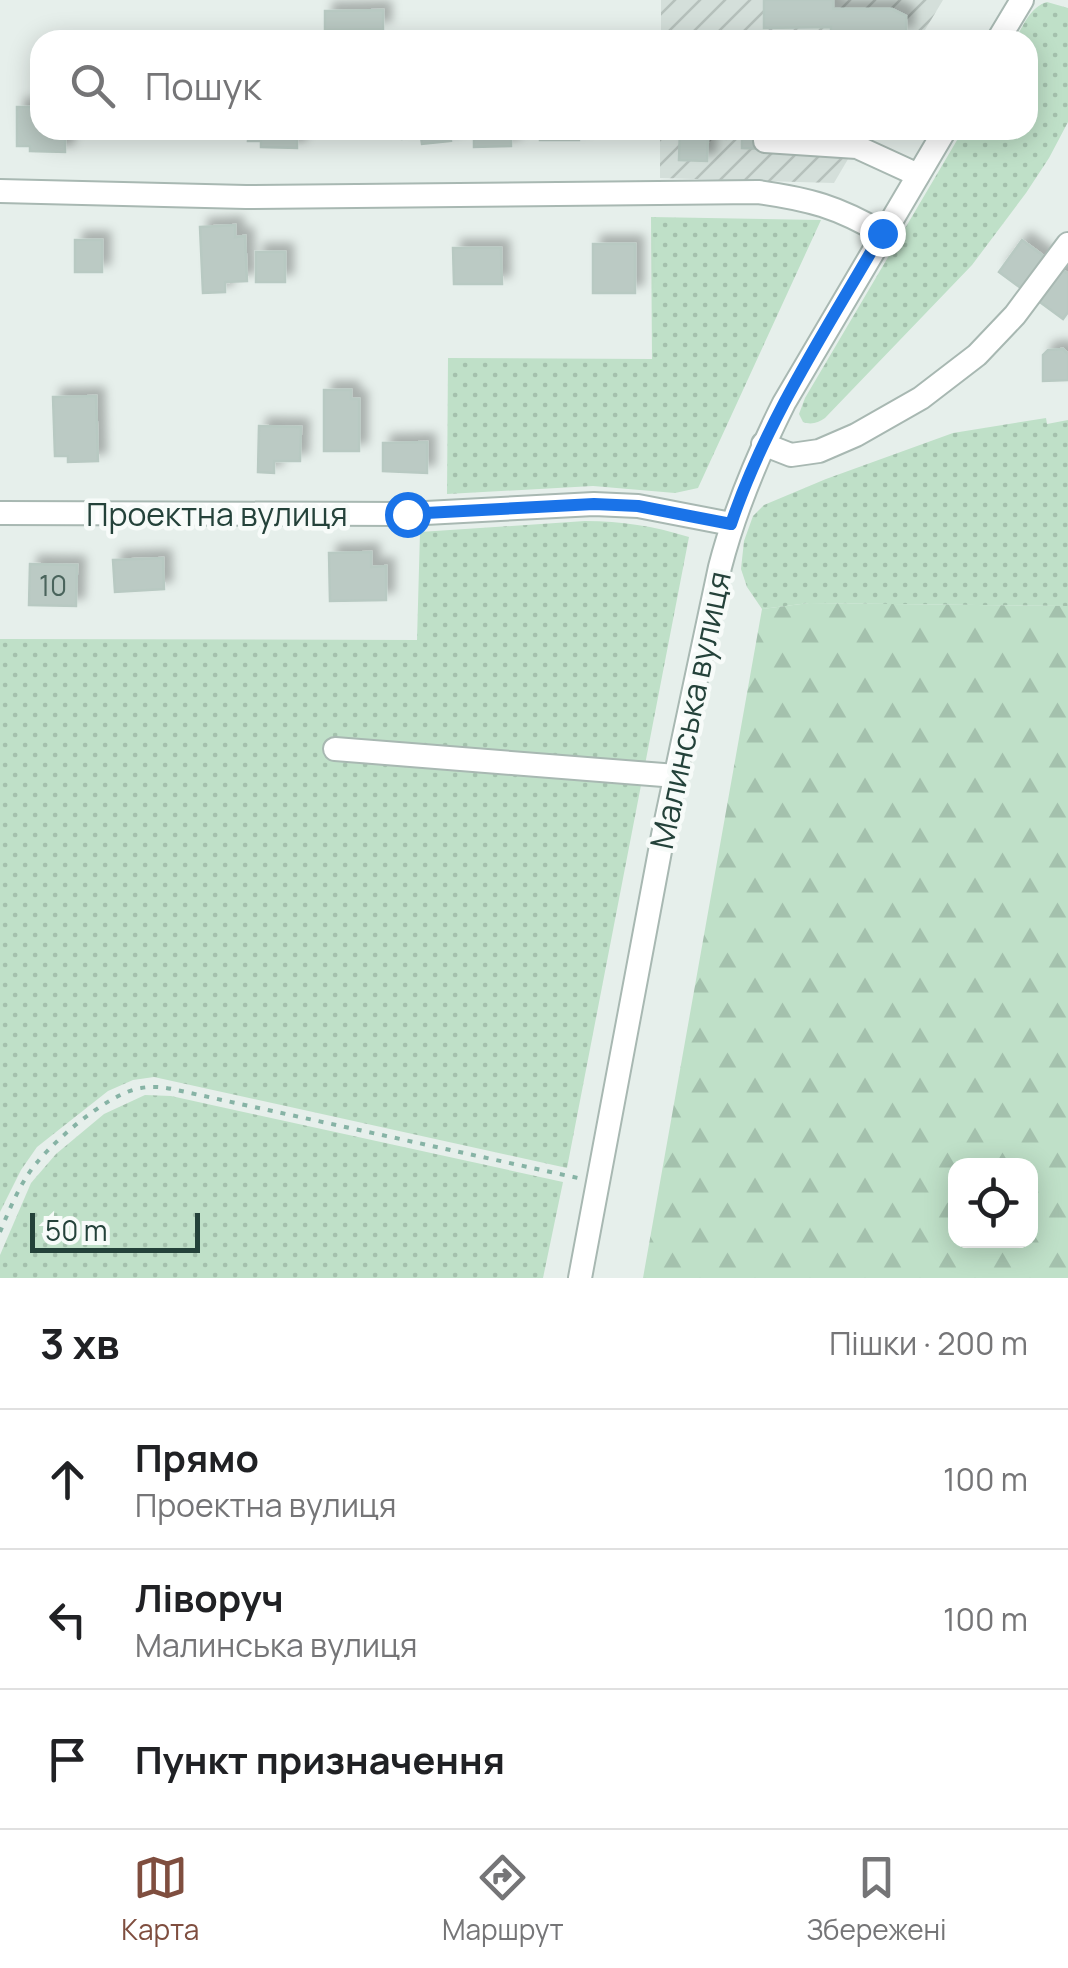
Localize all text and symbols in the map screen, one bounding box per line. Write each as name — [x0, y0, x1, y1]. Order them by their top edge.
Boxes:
search box — [30, 30, 1038, 140]
icon: search — [65, 58, 120, 113]
text: Пошук — [145, 59, 261, 111]
route end — [860, 211, 906, 257]
street label: Проектна вулиця — [86, 492, 348, 536]
route start — [385, 492, 431, 538]
house number: 10 — [39, 566, 67, 604]
street label: Малинська вулиця — [639, 567, 741, 853]
map controls — [948, 1158, 1038, 1248]
button: locate — [948, 1158, 1038, 1248]
scale bar — [30, 1208, 200, 1252]
text: 50 m — [45, 1211, 108, 1249]
text: 3 хв — [40, 1314, 120, 1372]
text: Пішки · 200 m — [829, 1321, 1028, 1365]
text: Прямо — [135, 1431, 259, 1483]
icon: ahead — [40, 1452, 95, 1507]
text: 100 m — [943, 1457, 1028, 1501]
text: Проектна вулиця — [135, 1483, 396, 1527]
text: Ліворуч — [135, 1571, 284, 1623]
icon: left — [40, 1592, 95, 1647]
text: 100 m — [943, 1597, 1028, 1641]
text: Малинська вулиця — [135, 1623, 418, 1667]
icon: arrive — [40, 1732, 95, 1787]
text: Пункт призначення — [135, 1733, 505, 1785]
tab: Карта — [121, 1850, 199, 1948]
tab: Маршрут — [442, 1850, 564, 1948]
tab: Збережені — [806, 1850, 947, 1948]

